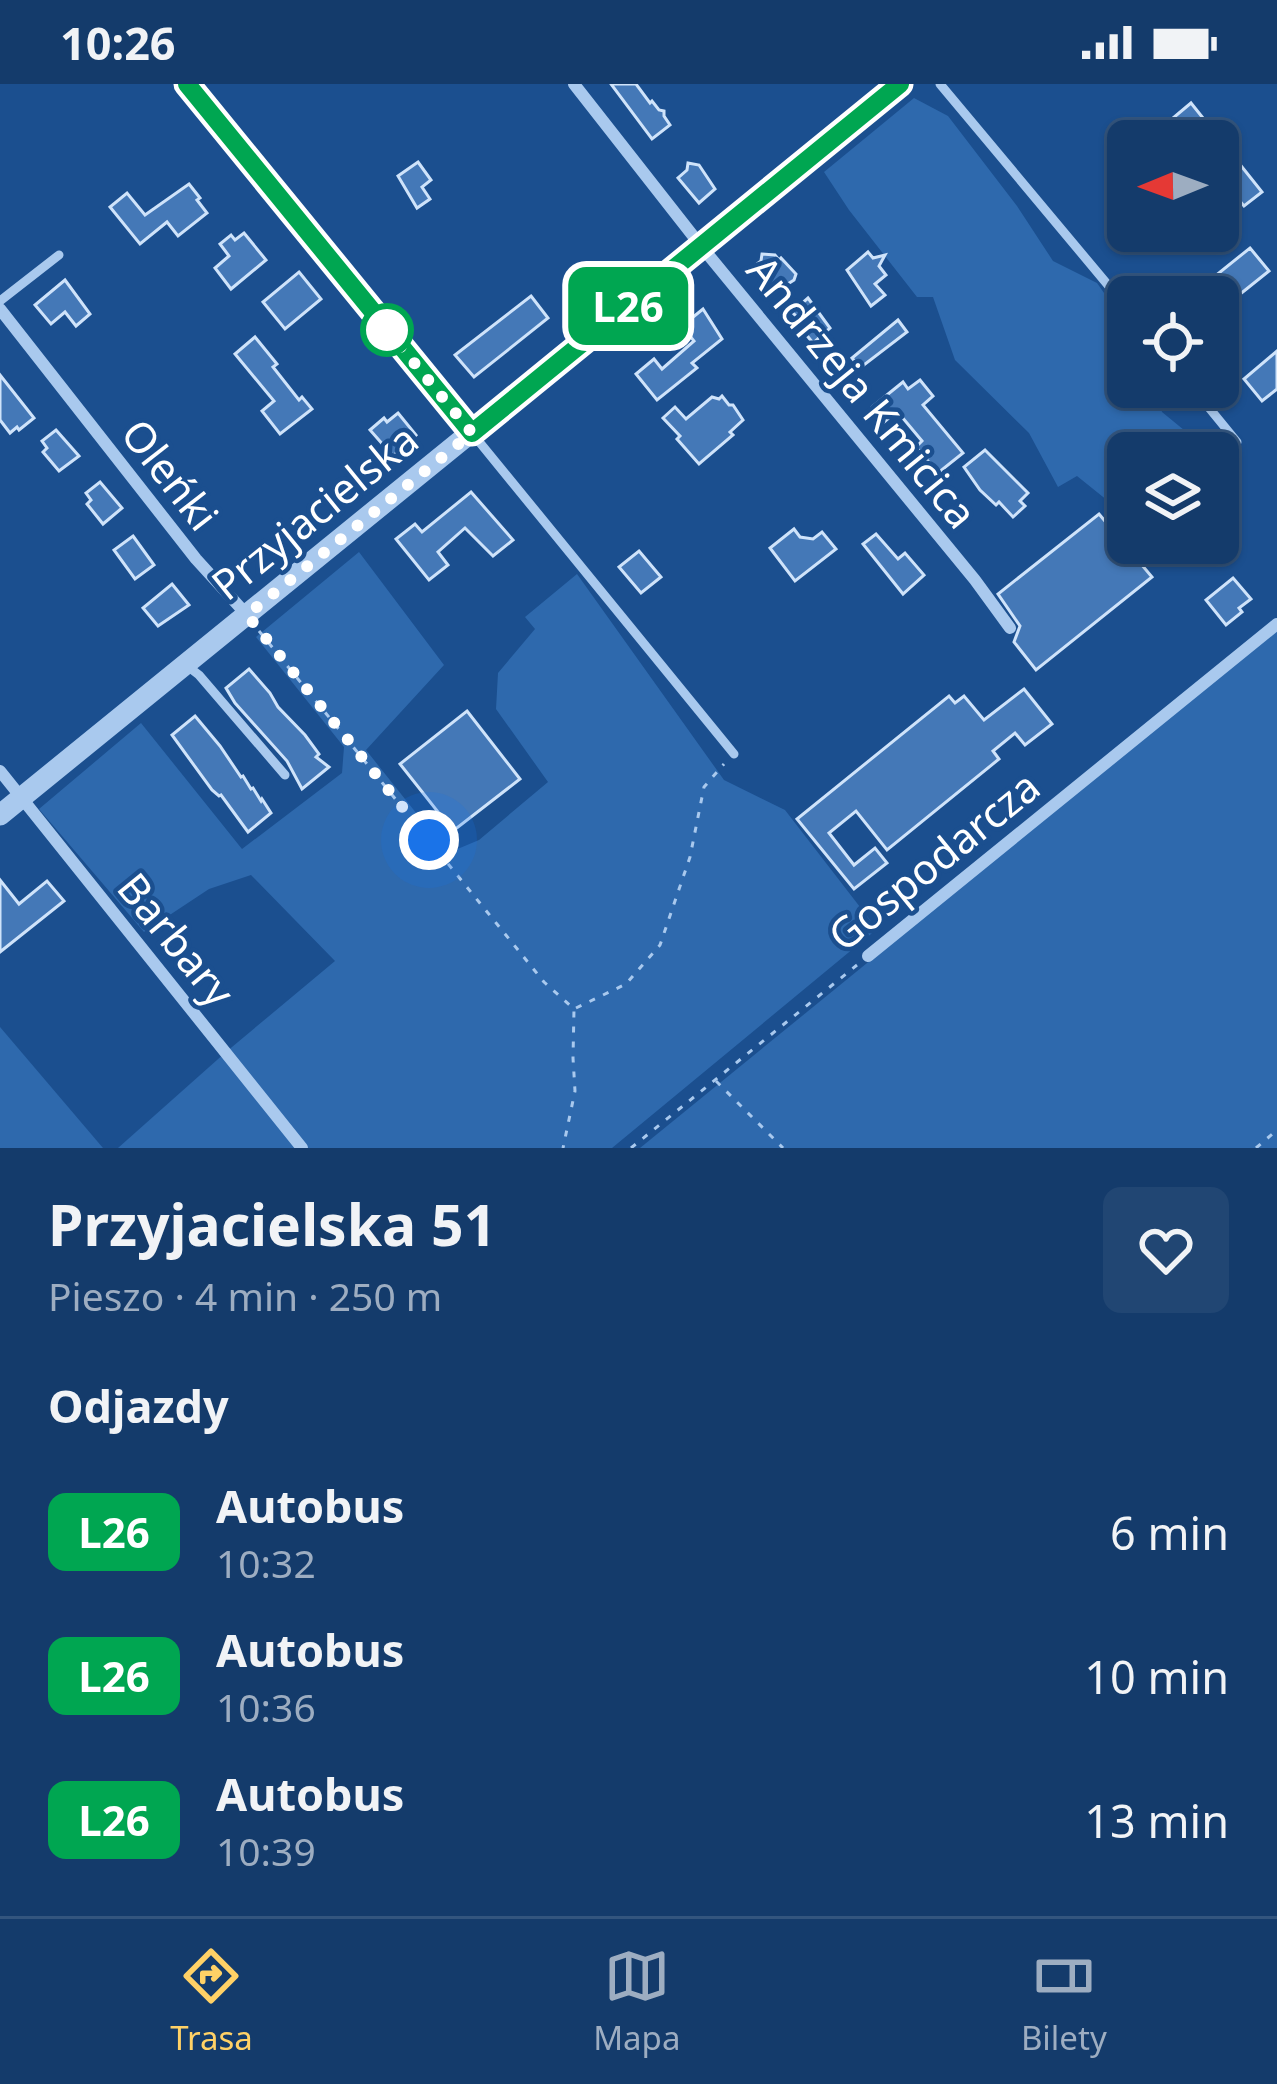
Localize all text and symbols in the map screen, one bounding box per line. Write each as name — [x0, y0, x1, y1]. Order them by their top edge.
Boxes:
text: 10:26 — [60, 12, 176, 73]
north arrow — [1107, 120, 1239, 252]
map controls — [1107, 120, 1239, 564]
street label: Andrzeja Kmicica — [735, 243, 991, 539]
line badge: L26 — [559, 267, 697, 345]
button: locate — [1107, 276, 1239, 408]
text: L26 — [592, 277, 664, 334]
unlabelled marker — [362, 305, 412, 355]
street label: Oleńki — [110, 407, 232, 541]
street label: Przyjacielska — [199, 410, 429, 612]
button: layers — [1107, 432, 1239, 564]
street label: Gospodarcza — [815, 757, 1051, 963]
your location — [399, 810, 459, 870]
street label: Barbary — [106, 860, 249, 1018]
text: Przyjacielska 51 — [48, 1185, 496, 1263]
button: heart — [1103, 1187, 1229, 1313]
text: Pieszo · 4 min · 250 m — [48, 1269, 442, 1322]
text: Odjazdy — [48, 1375, 229, 1436]
text: Autobus — [216, 1475, 404, 1536]
text: 6 min — [1110, 1502, 1229, 1563]
text: L26 — [78, 1503, 150, 1560]
text: 10:32 — [216, 1536, 316, 1589]
text: Autobus — [216, 1619, 404, 1680]
text: 10 min — [1084, 1646, 1229, 1707]
text: L26 — [78, 1647, 150, 1704]
text: 10:36 — [216, 1680, 316, 1733]
text: Autobus — [216, 1763, 404, 1824]
text: 13 min — [1084, 1790, 1229, 1851]
text: L26 — [78, 1791, 150, 1848]
text: 10:39 — [216, 1824, 316, 1877]
tab: Trasa — [170, 1943, 253, 2060]
tab: Mapa — [593, 1943, 680, 2060]
tab: Bilety — [1021, 1943, 1107, 2060]

